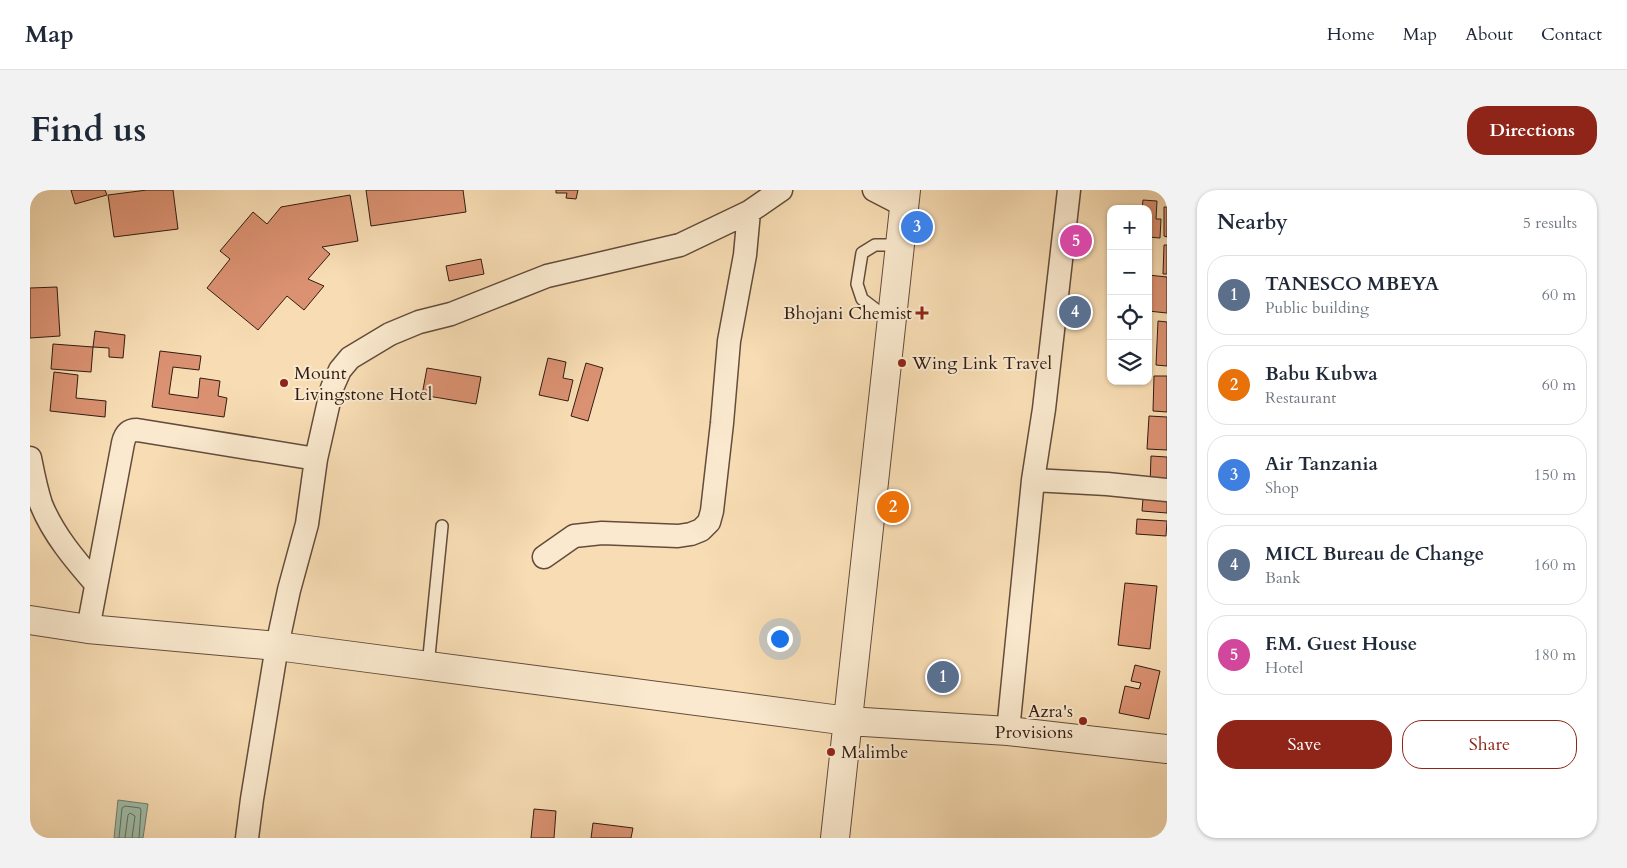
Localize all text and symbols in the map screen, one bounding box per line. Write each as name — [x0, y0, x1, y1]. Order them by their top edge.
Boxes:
text: Map — [25, 18, 74, 51]
text: Home — [1327, 22, 1375, 47]
text: Map — [1403, 22, 1437, 47]
text: About — [1465, 22, 1513, 47]
text: Contact — [1541, 22, 1602, 47]
text: Find us — [30, 106, 146, 154]
button: Directions — [1467, 106, 1597, 155]
map controls — [1107, 205, 1152, 385]
button: + — [1107, 205, 1152, 250]
pin: 3 — [901, 208, 933, 246]
text: Nearby — [1217, 208, 1288, 237]
text: 5 results — [1523, 212, 1577, 234]
pin: 5 — [1060, 222, 1092, 260]
button: − — [1107, 250, 1152, 295]
text: TANESCO MBEYA — [1265, 271, 1439, 297]
text: 1 — [1230, 284, 1238, 306]
text: 60 m — [1542, 284, 1576, 306]
pin: 4 — [1059, 293, 1091, 331]
button: locate — [1107, 295, 1152, 340]
text: Public building — [1265, 297, 1369, 319]
place label: Bhojani Chemist — [783, 301, 912, 326]
marker: Bhojani Chemist — [916, 307, 928, 319]
button: layers — [1107, 340, 1152, 385]
place label: Wing Link Travel — [911, 351, 1053, 376]
marker: Wing Link Travel — [896, 357, 908, 369]
place label: Mount Livingstone Hotel — [294, 361, 433, 407]
text: Babu Kubwa — [1265, 361, 1378, 387]
text: 2 — [1230, 374, 1238, 396]
text: 60 m — [1542, 374, 1576, 396]
marker: Mount Livingstone Hotel — [278, 377, 290, 389]
text: Restaurant — [1265, 387, 1336, 409]
text: Air Tanzania — [1265, 451, 1378, 477]
text: 3 — [1230, 464, 1238, 486]
text: 150 m — [1534, 464, 1576, 486]
text: Shop — [1265, 477, 1299, 499]
pin: 2 — [877, 488, 909, 526]
text: MICL Bureau de Change — [1265, 541, 1484, 567]
text: 4 — [1230, 554, 1238, 576]
text: 160 m — [1534, 554, 1576, 576]
text: Bank — [1265, 567, 1300, 589]
your location — [767, 626, 793, 652]
text: F.M. Guest House — [1265, 631, 1417, 657]
text: 5 — [1230, 644, 1238, 666]
text: 180 m — [1534, 644, 1576, 666]
text: Hotel — [1265, 657, 1303, 679]
pin: 1 — [927, 658, 959, 696]
place label: Azra's Provisions — [995, 699, 1073, 745]
marker: Azra's Provisions — [1077, 715, 1089, 727]
button: Save — [1217, 720, 1392, 769]
button: Share — [1402, 720, 1577, 769]
place label: Malimbe — [841, 740, 908, 765]
marker: Malimbe — [825, 746, 837, 758]

